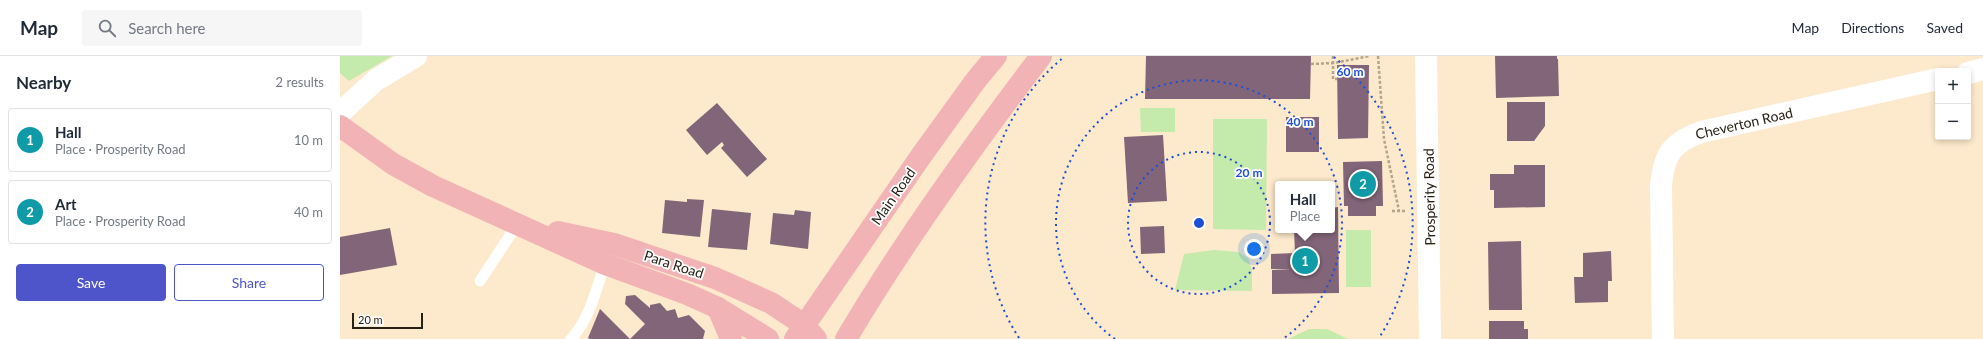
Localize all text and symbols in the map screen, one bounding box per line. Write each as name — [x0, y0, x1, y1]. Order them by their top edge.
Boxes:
search box — [82, 10, 362, 46]
text: Map — [20, 16, 58, 39]
icon: search — [96, 17, 118, 39]
text: Search here — [128, 19, 206, 37]
text: Map — [1792, 19, 1819, 36]
text: Directions — [1841, 19, 1904, 36]
text: Saved — [1926, 19, 1963, 36]
text: 60 m — [1337, 64, 1363, 79]
map controls — [1935, 68, 1971, 140]
button: + — [1935, 68, 1971, 104]
text: Nearby — [16, 72, 71, 93]
text: 2 results — [276, 74, 324, 90]
street label: Cheverton Road — [1694, 104, 1794, 142]
button: − — [1935, 104, 1971, 140]
text: 40 m — [1287, 114, 1313, 129]
text: Hall — [55, 123, 81, 141]
text: 1 — [26, 132, 34, 148]
text: 10 m — [294, 132, 323, 148]
text: Place · Prosperity Road — [55, 141, 186, 157]
street label: Prosperity Road — [1420, 148, 1438, 246]
street label: Main Road — [867, 164, 919, 228]
text: 20 m — [1236, 165, 1262, 180]
pin: 2 — [1350, 169, 1376, 199]
popup — [1275, 181, 1335, 233]
text: Hall — [1290, 190, 1316, 208]
text: Art — [55, 195, 77, 213]
text: 2 — [26, 204, 34, 220]
text: 40 m — [294, 204, 323, 220]
text: Place — [1290, 208, 1320, 224]
text: Place · Prosperity Road — [55, 213, 186, 229]
centre of rings — [1192, 216, 1206, 230]
your location — [1244, 239, 1264, 259]
street label: Para Road — [642, 246, 706, 282]
pin: 1 — [1292, 246, 1318, 276]
button: Save — [16, 264, 166, 301]
button: Share — [174, 264, 324, 301]
scale bar — [352, 311, 423, 330]
text: 20 m — [358, 313, 383, 326]

